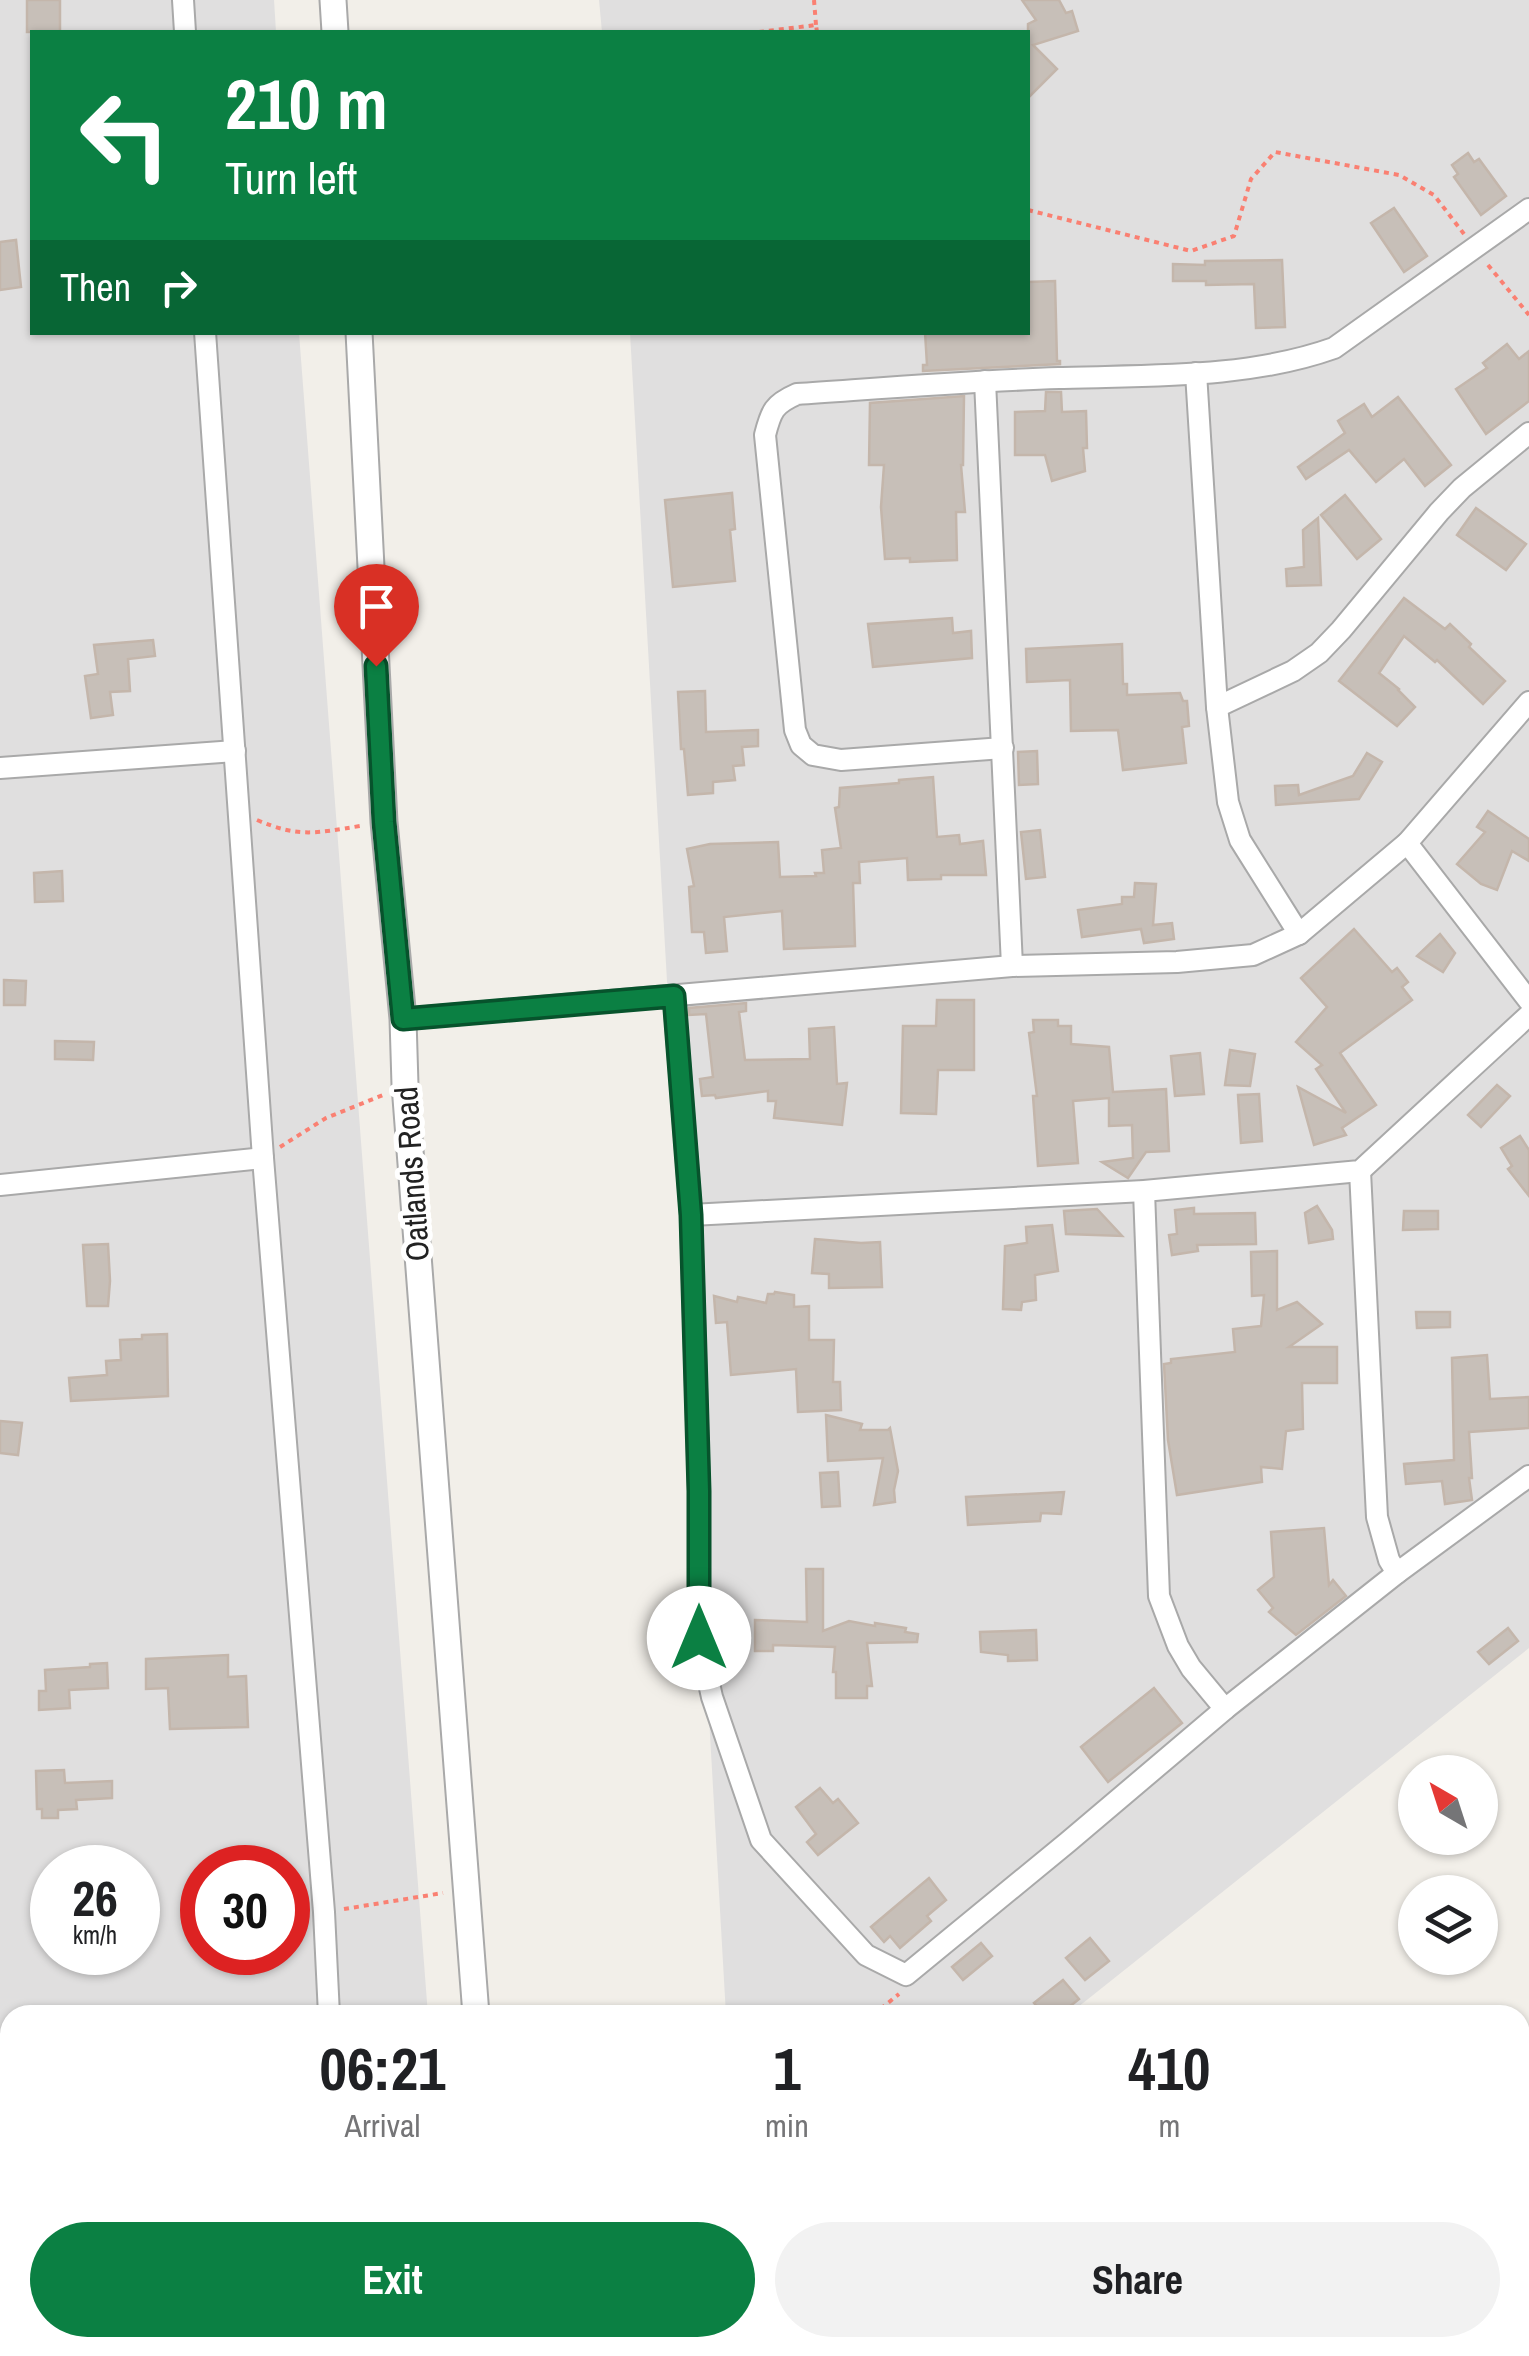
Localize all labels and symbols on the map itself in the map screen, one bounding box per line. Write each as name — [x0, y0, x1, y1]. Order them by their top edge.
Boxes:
pin — [334, 564, 419, 667]
street label: Oatlands Road — [384, 1085, 439, 1263]
position arrow — [647, 1586, 751, 1690]
north arrow — [1398, 1755, 1498, 1855]
speed limit sign: 30 — [180, 1845, 310, 1975]

